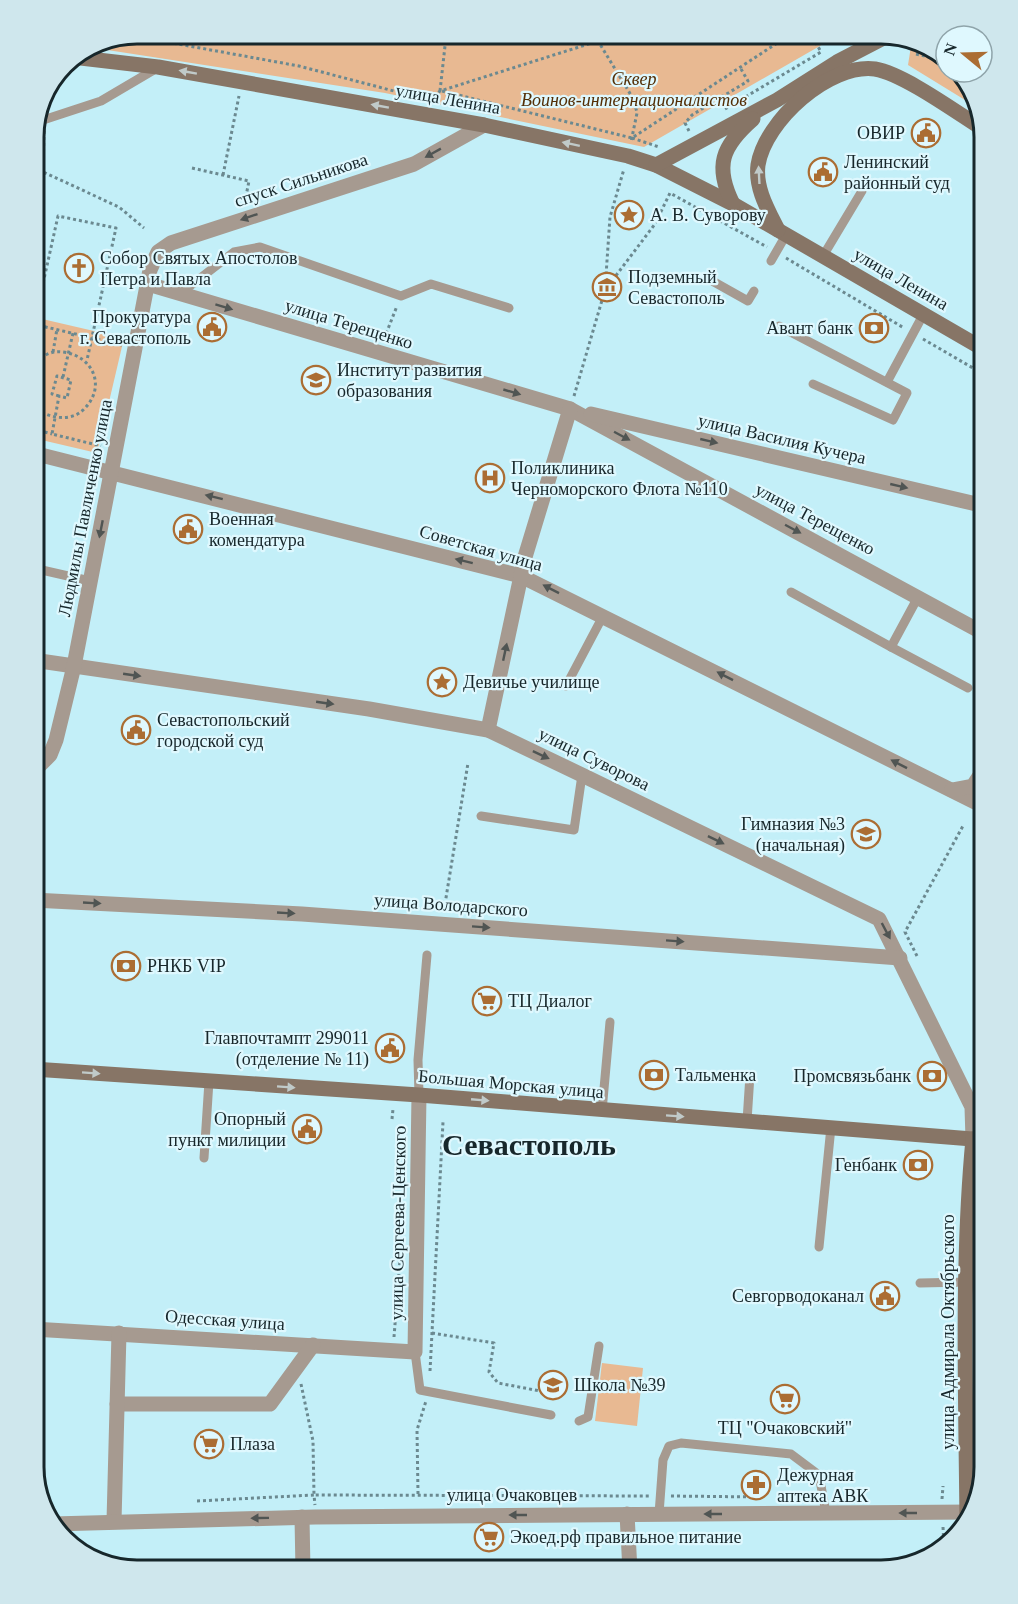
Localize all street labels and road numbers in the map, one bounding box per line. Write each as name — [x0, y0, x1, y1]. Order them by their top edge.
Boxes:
street label: улица Ленина — [394, 80, 502, 118]
street label: спуск Сильникова — [232, 149, 370, 211]
street label: улица Ленина — [850, 244, 952, 314]
street label: улица Терещенко — [283, 295, 415, 353]
street label: Людмилы Павличенко улица — [54, 398, 116, 618]
street label: улица Василия Кучера — [696, 410, 868, 468]
street label: улица Терещенко — [752, 479, 878, 559]
street label: Советская улица — [417, 521, 545, 575]
street label: улица Суворова — [535, 723, 653, 795]
street label: улица Володарского — [373, 890, 529, 920]
street label: Большая Морская улица — [417, 1066, 605, 1102]
street label: улица Сергеева-Ценского — [386, 1125, 410, 1321]
street label: улица Адмирала Октябрьского — [938, 1214, 958, 1450]
street label: Одесская улица — [164, 1306, 286, 1334]
street label: улица Очаковцев — [447, 1485, 577, 1505]

